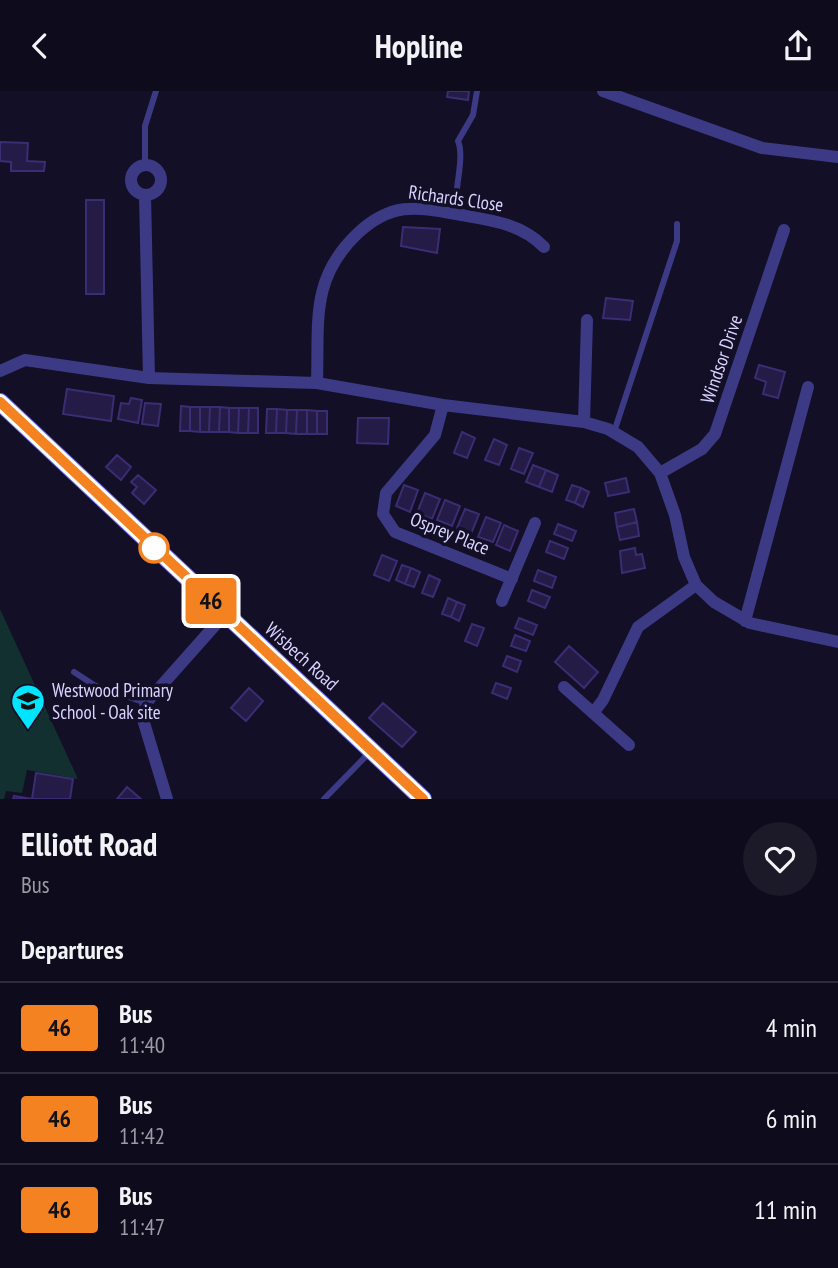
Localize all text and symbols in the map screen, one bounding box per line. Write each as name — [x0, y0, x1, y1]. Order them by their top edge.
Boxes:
text: Hopline — [375, 25, 463, 67]
icon: back — [21, 27, 59, 65]
icon: share — [779, 27, 817, 65]
street label: Richards Close — [407, 179, 505, 217]
street label: Windsor Drive — [695, 312, 747, 406]
street label: Osprey Place — [407, 506, 493, 560]
unlabelled marker — [139, 533, 169, 563]
line badge: 46 — [180, 578, 242, 624]
text: 46 — [200, 585, 222, 616]
street label: Wisbech Road — [260, 617, 344, 695]
place label: Westwood Primary School - Oak site — [52, 678, 174, 724]
school or university icon: Westwood Primary School - Oak site — [9, 682, 47, 731]
text: Elliott Road — [21, 822, 157, 865]
button: heart — [743, 822, 817, 896]
text: Bus — [21, 870, 50, 899]
text: Departures — [21, 933, 124, 966]
text: Bus — [119, 997, 152, 1030]
text: 4 min — [766, 1011, 817, 1044]
text: 46 — [48, 1012, 71, 1043]
text: 11:40 — [119, 1030, 165, 1059]
text: Bus — [119, 1088, 152, 1121]
text: 6 min — [766, 1102, 817, 1135]
text: 46 — [48, 1103, 71, 1134]
text: 11:42 — [119, 1121, 165, 1150]
text: Bus — [119, 1179, 152, 1212]
text: 11 min — [754, 1193, 817, 1226]
text: 46 — [48, 1194, 71, 1225]
text: 11:47 — [119, 1212, 165, 1241]

